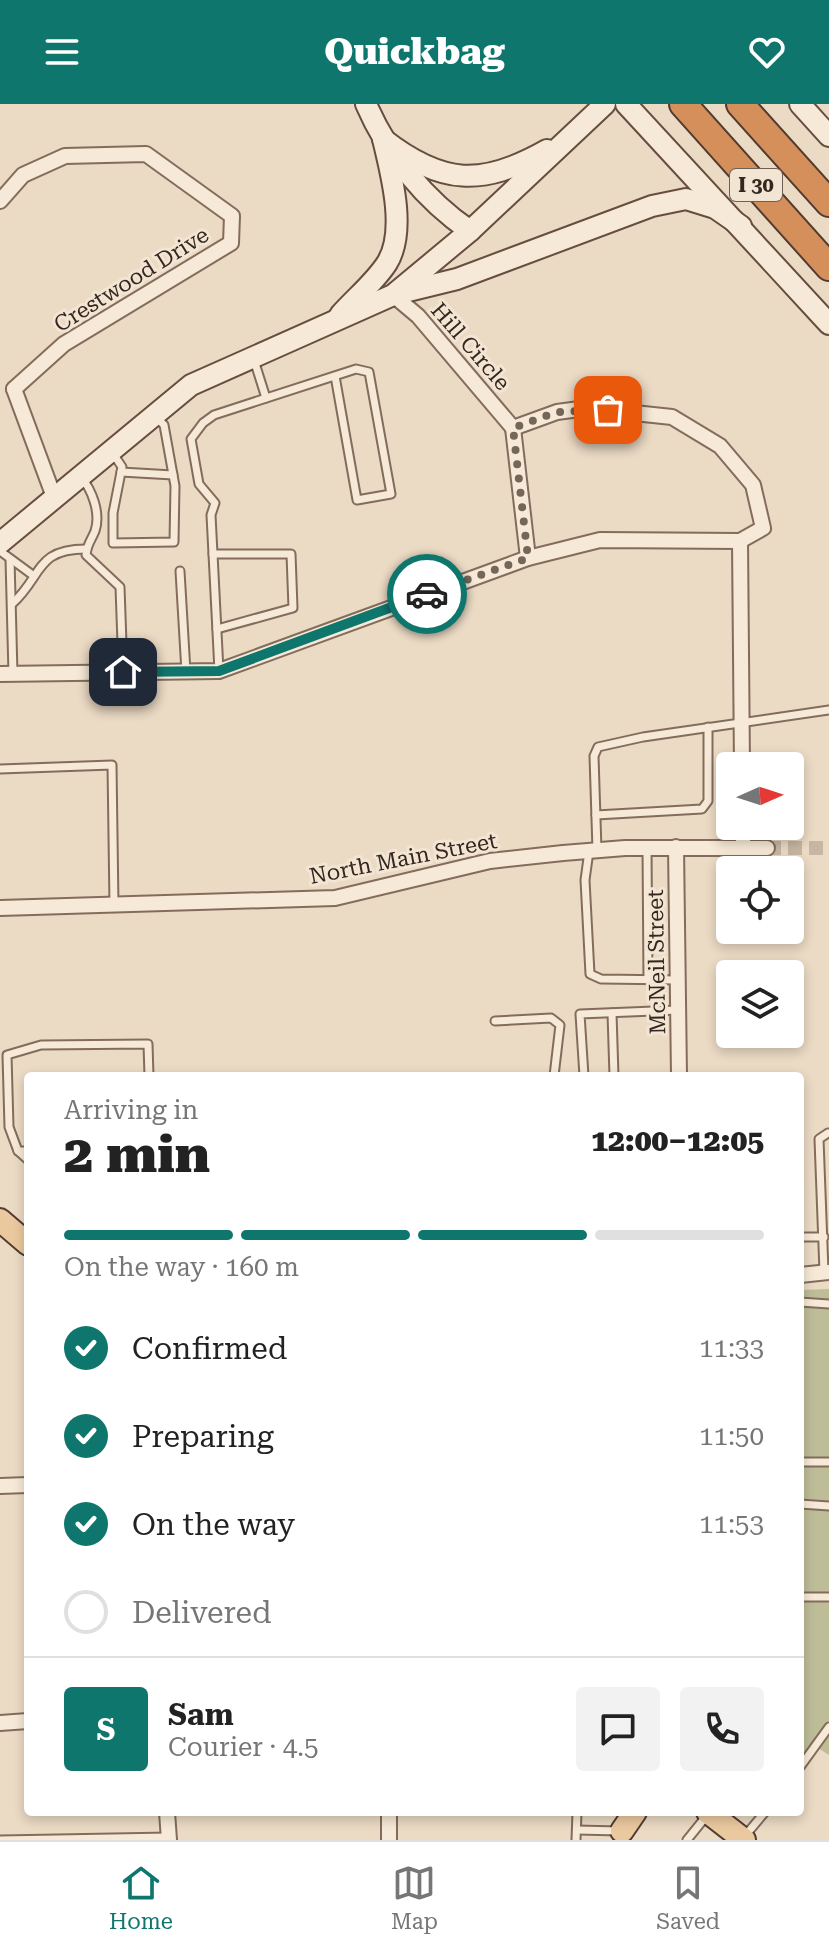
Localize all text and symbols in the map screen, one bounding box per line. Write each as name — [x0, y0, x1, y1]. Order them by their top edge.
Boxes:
icon: menu — [40, 30, 84, 74]
icon: heart — [745, 30, 789, 74]
text: Quickbag — [324, 31, 505, 73]
road number: I 30 — [730, 169, 782, 201]
street label: Crestwood Drive — [49, 222, 213, 337]
street label: Hill Circle — [426, 298, 515, 395]
pin — [574, 376, 642, 444]
icon: bag — [586, 388, 630, 432]
courier — [387, 554, 467, 634]
icon: car — [405, 572, 449, 616]
pin — [89, 638, 157, 706]
icon: home — [101, 650, 145, 694]
north arrow — [716, 752, 804, 840]
map controls — [716, 752, 804, 1048]
street label: North Main Street — [307, 828, 499, 889]
button: locate — [716, 856, 804, 944]
street label: McNeil Street — [643, 889, 670, 1035]
button: layers — [716, 960, 804, 1048]
text: Arriving in — [64, 1095, 198, 1125]
text: 12:00–12:05 — [591, 1123, 764, 1158]
text: 2 min — [64, 1124, 210, 1185]
text: On the way · 160 m — [64, 1252, 299, 1282]
icon: check — [64, 1326, 108, 1370]
text: Confirmed — [132, 1331, 287, 1366]
text: 11:33 — [699, 1333, 764, 1363]
icon: check — [64, 1414, 108, 1458]
text: Preparing — [132, 1419, 274, 1454]
text: 11:50 — [699, 1421, 764, 1451]
icon: check — [64, 1502, 108, 1546]
text: On the way — [132, 1507, 295, 1542]
text: 11:53 — [699, 1509, 764, 1539]
text: Delivered — [132, 1595, 271, 1630]
button: chat — [576, 1687, 660, 1771]
button: phone — [680, 1687, 764, 1771]
text: Sam — [168, 1697, 234, 1732]
text: S — [97, 1712, 115, 1747]
text: Courier · 4.5 — [168, 1732, 318, 1762]
tab: Home — [109, 1861, 173, 1934]
tab: Map — [391, 1861, 438, 1934]
tab: Saved — [656, 1861, 720, 1934]

